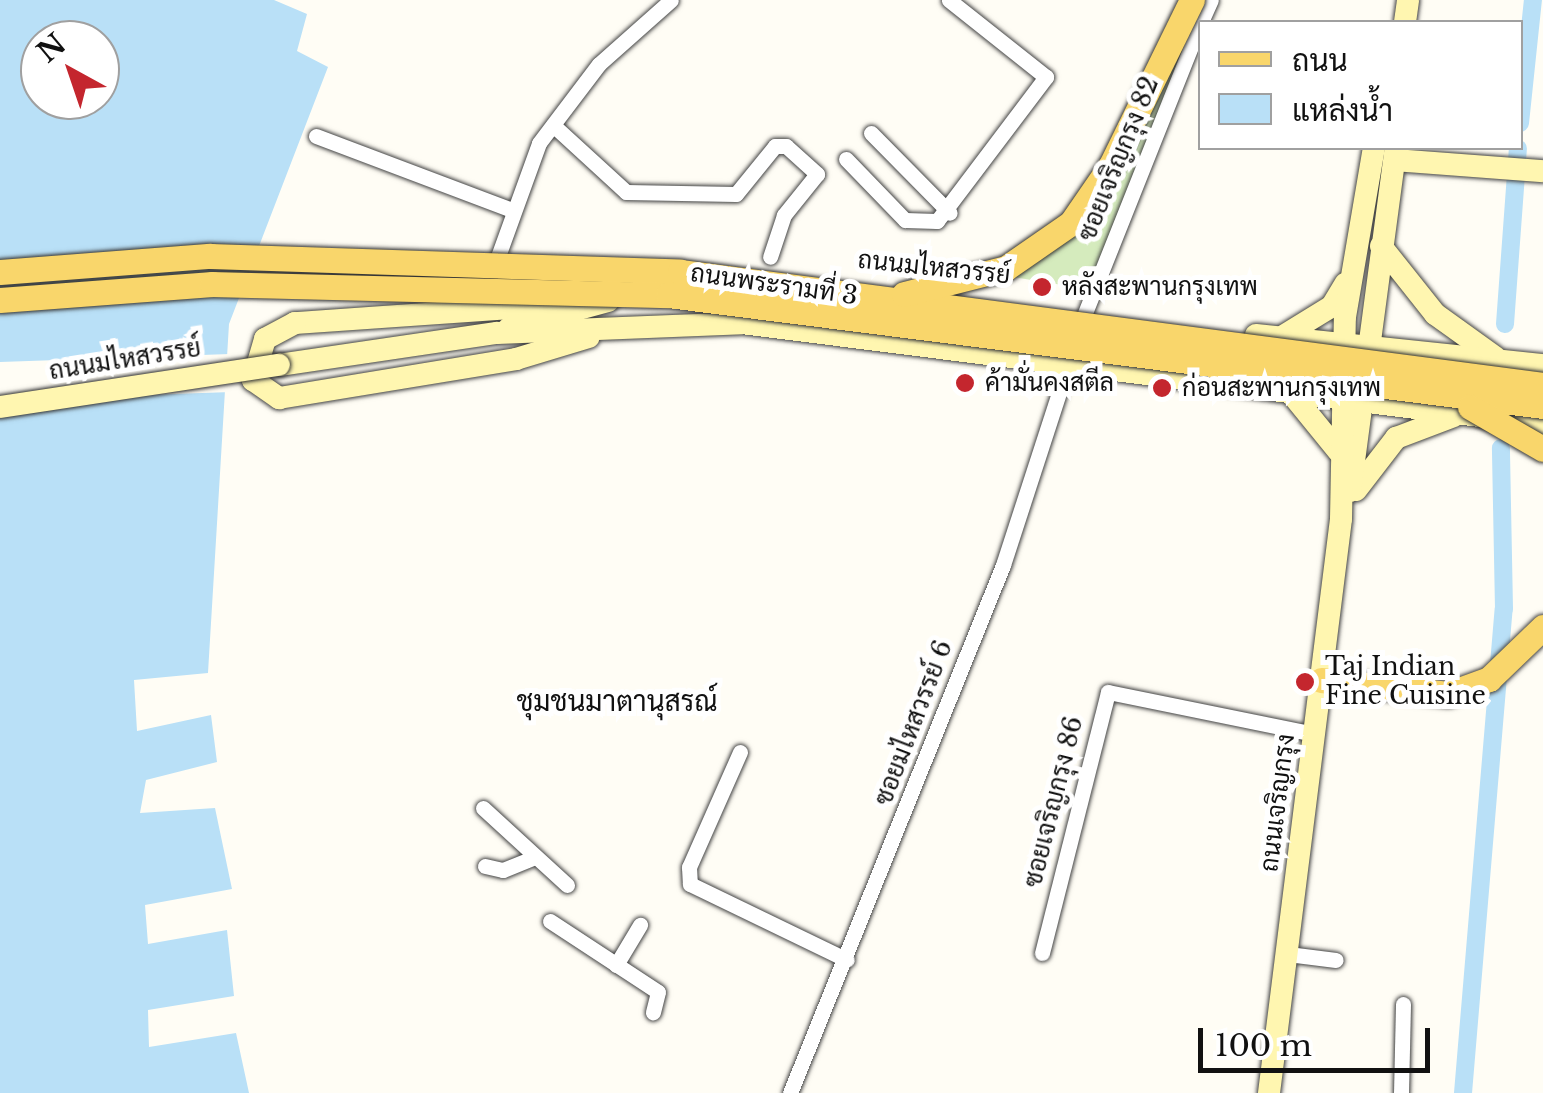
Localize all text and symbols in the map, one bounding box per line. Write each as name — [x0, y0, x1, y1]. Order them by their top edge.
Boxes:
north arrow — [20, 20, 120, 120]
legend — [1198, 20, 1523, 150]
text: N — [30, 26, 73, 70]
text: ถนน — [1292, 42, 1348, 79]
street label: ซอยเจริญกรุง 82 — [1072, 73, 1166, 245]
text: แหล่งน้ำ — [1292, 92, 1393, 129]
street label: ถนนมไหสวรรย์ — [856, 245, 1012, 291]
street label: ถนนพระรามที่ 3 — [689, 258, 859, 312]
place label: หลังสะพานกรุงเทพ — [1062, 272, 1258, 302]
marker: หลังสะพานกรุงเทพ — [1031, 276, 1053, 298]
street label: ถนนมไหสวรรย์ — [47, 333, 203, 387]
place label: ค้ามั่นคงสตีล — [985, 368, 1114, 398]
marker: ค้ามั่นคงสตีล — [954, 372, 976, 394]
place label: ก่อนสะพานกรุงเทพ — [1182, 373, 1381, 403]
marker: ก่อนสะพานกรุงเทพ — [1151, 377, 1173, 399]
street label: ซอยมไหสวรรย์ 6 — [869, 636, 959, 810]
place label: Taj Indian Fine Cuisine — [1325, 653, 1486, 712]
marker: Taj Indian Fine Cuisine — [1294, 671, 1316, 693]
district label: ชุมชนมาตานุสรณ์ — [516, 685, 718, 719]
street label: ซอยเจริญกรุง 86 — [1018, 713, 1090, 891]
street label: ถนนเจริญกรุง — [1255, 732, 1301, 874]
scale bar — [1203, 1008, 1436, 1070]
text: 100 m — [1215, 1027, 1312, 1064]

